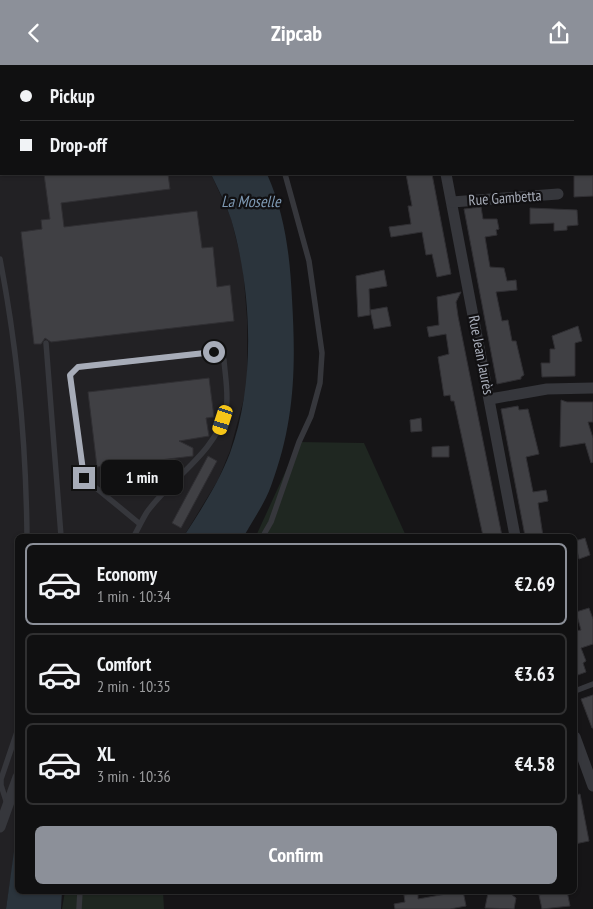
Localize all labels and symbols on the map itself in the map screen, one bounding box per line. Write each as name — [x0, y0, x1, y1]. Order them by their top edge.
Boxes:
street label: Rue Gambetta — [468, 185, 542, 210]
water label: La Moselle — [221, 191, 282, 211]
street label: Rue Jean Jaurès — [465, 314, 498, 396]
route start — [203, 341, 225, 363]
car — [211, 403, 234, 437]
callout: 1 min — [102, 461, 184, 495]
route end — [73, 467, 95, 489]

